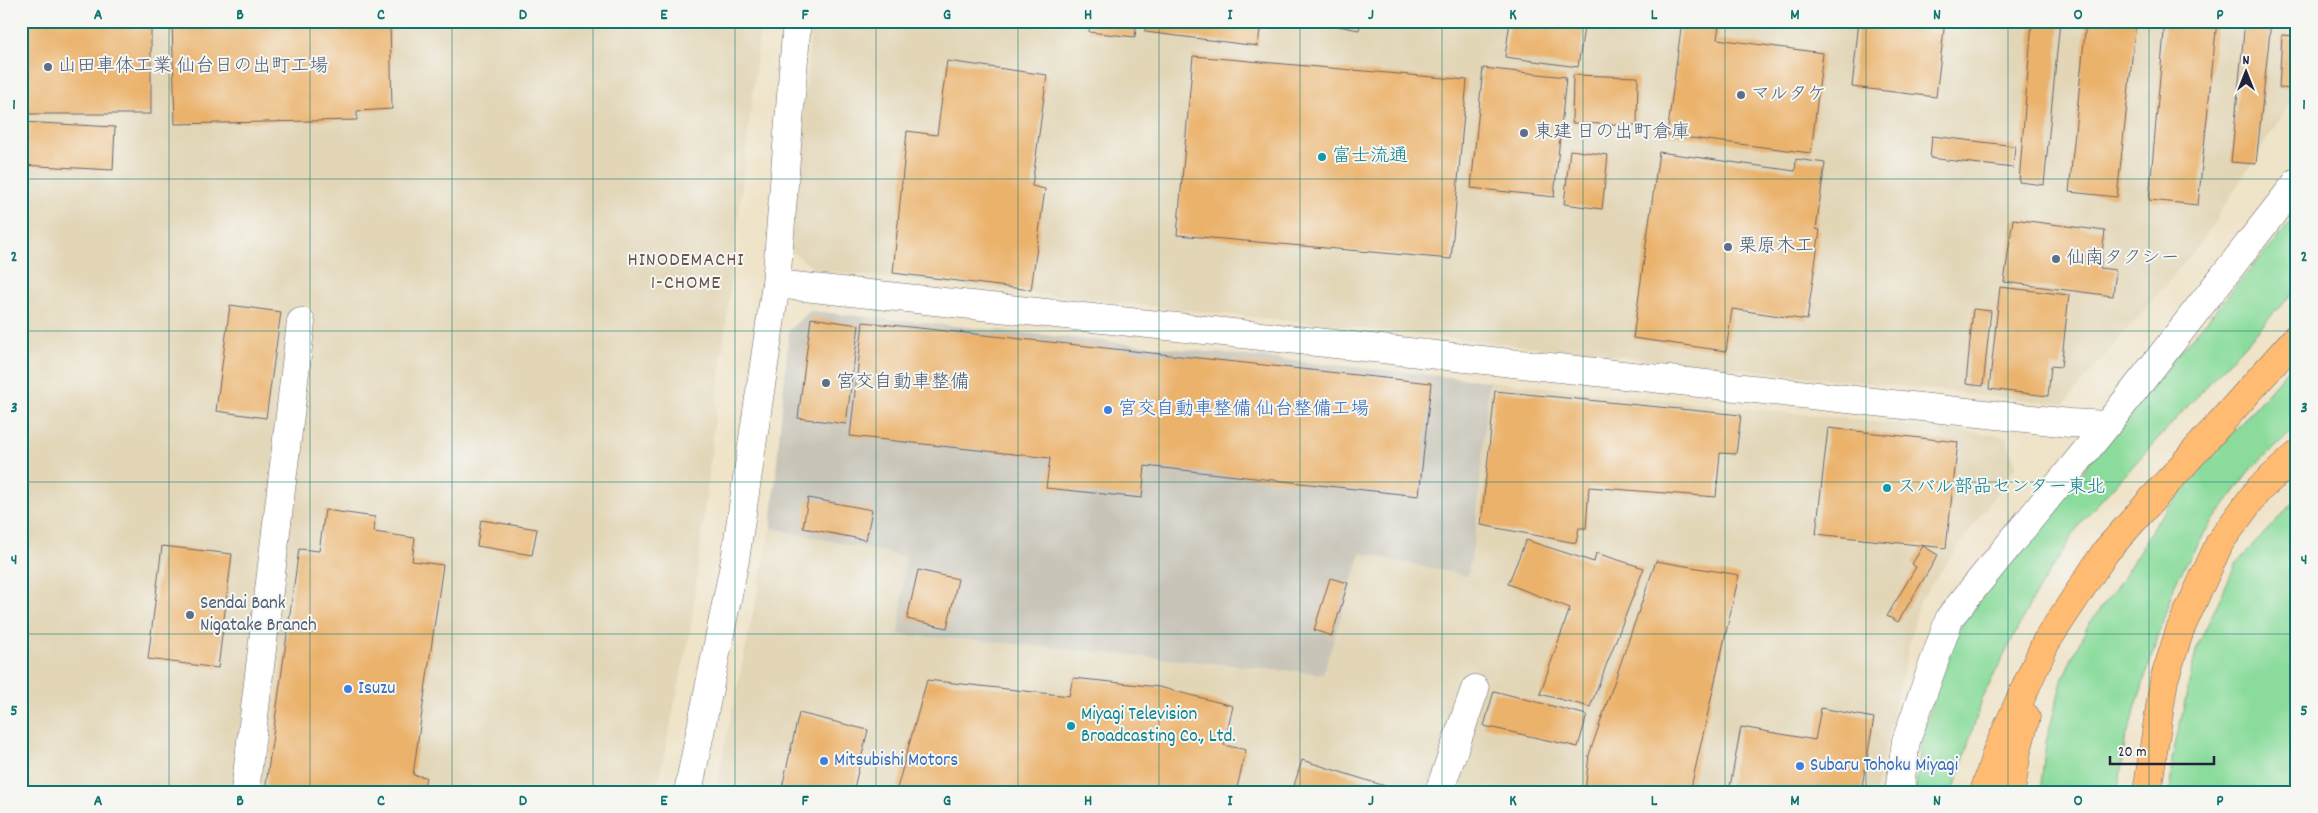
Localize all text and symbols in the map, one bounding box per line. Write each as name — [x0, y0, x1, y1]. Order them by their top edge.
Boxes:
text: A — [94, 4, 103, 27]
text: B — [236, 4, 244, 27]
text: C — [377, 4, 385, 27]
text: D — [519, 4, 528, 27]
text: E — [660, 4, 668, 27]
text: F — [801, 4, 809, 27]
text: G — [943, 4, 951, 27]
text: H — [1084, 4, 1092, 27]
text: I — [1228, 4, 1234, 27]
text: J — [1368, 4, 1374, 27]
text: K — [1509, 4, 1517, 27]
text: L — [1651, 4, 1658, 27]
text: M — [1790, 4, 1800, 27]
text: N — [1933, 4, 1941, 27]
text: O — [2073, 4, 2083, 27]
text: P — [2216, 4, 2224, 27]
north arrow — [2220, 48, 2270, 98]
text: N — [2243, 51, 2250, 71]
place label: 山田車体工業 仙台日の出町工場 — [58, 54, 328, 81]
marker: 山田車体工業 仙台日の出町工場 — [42, 61, 54, 73]
place label: マルタケ — [1751, 82, 1827, 109]
marker: マルタケ — [1735, 89, 1747, 101]
text: 1 — [12, 94, 16, 117]
text: 1 — [2302, 94, 2306, 117]
place label: 東建 日の出町倉庫 — [1534, 120, 1690, 147]
marker: 東建 日の出町倉庫 — [1518, 127, 1530, 139]
place label: 富士流通 — [1332, 144, 1408, 171]
marker: 富士流通 — [1316, 151, 1328, 163]
place label: 栗原木工 — [1738, 234, 1814, 261]
marker: 栗原木工 — [1722, 241, 1734, 253]
text: 2 — [11, 246, 18, 269]
place label: 仙南タクシー — [2066, 246, 2180, 273]
text: 2 — [2301, 246, 2308, 269]
district label: HINODEMACHI 1-CHOME — [627, 247, 745, 298]
marker: 仙南タクシー — [2050, 253, 2062, 265]
place label: 宮交自動車整備 — [836, 370, 969, 397]
marker: 宮交自動車整備 — [820, 377, 832, 389]
text: 3 — [10, 397, 18, 420]
place label: 宮交自動車整備 仙台整備工場 — [1118, 397, 1369, 424]
text: 3 — [2300, 397, 2308, 420]
marker: 宮交自動車整備 仙台整備工場 — [1102, 404, 1114, 416]
place label: スバル部品センター東北 — [1897, 475, 2105, 502]
marker: スバル部品センター東北 — [1881, 482, 1893, 494]
text: 4 — [11, 549, 17, 572]
text: 4 — [2301, 549, 2307, 572]
place label: Sendai Bank Nigatake Branch — [200, 591, 317, 640]
marker: Sendai Bank Nigatake Branch — [184, 609, 196, 621]
place label: Isuzu — [358, 676, 396, 703]
marker: Isuzu — [342, 683, 354, 695]
text: 5 — [10, 700, 18, 723]
text: 5 — [2300, 700, 2308, 723]
place label: Miyagi Television Broadcasting Co., Ltd. — [1081, 702, 1236, 751]
marker: Miyagi Television Broadcasting Co., Ltd. — [1065, 720, 1077, 732]
scale bar — [2110, 733, 2214, 765]
text: 20 m — [2118, 742, 2146, 764]
place label: Mitsubishi Motors — [834, 748, 958, 775]
place label: Subaru Tohoku Miyagi — [1810, 753, 1959, 780]
marker: Mitsubishi Motors — [818, 755, 830, 767]
marker: Subaru Tohoku Miyagi — [1794, 760, 1806, 772]
text: A — [94, 790, 103, 813]
text: B — [236, 790, 244, 813]
text: C — [377, 790, 385, 813]
text: D — [519, 790, 528, 813]
text: E — [660, 790, 668, 813]
text: F — [801, 790, 809, 813]
text: G — [943, 790, 951, 813]
text: H — [1084, 790, 1092, 813]
text: I — [1228, 790, 1234, 813]
text: J — [1368, 790, 1374, 813]
text: K — [1509, 790, 1517, 813]
text: L — [1651, 790, 1658, 813]
text: M — [1790, 790, 1800, 813]
text: N — [1933, 790, 1941, 813]
text: O — [2073, 790, 2083, 813]
text: P — [2216, 790, 2224, 813]

